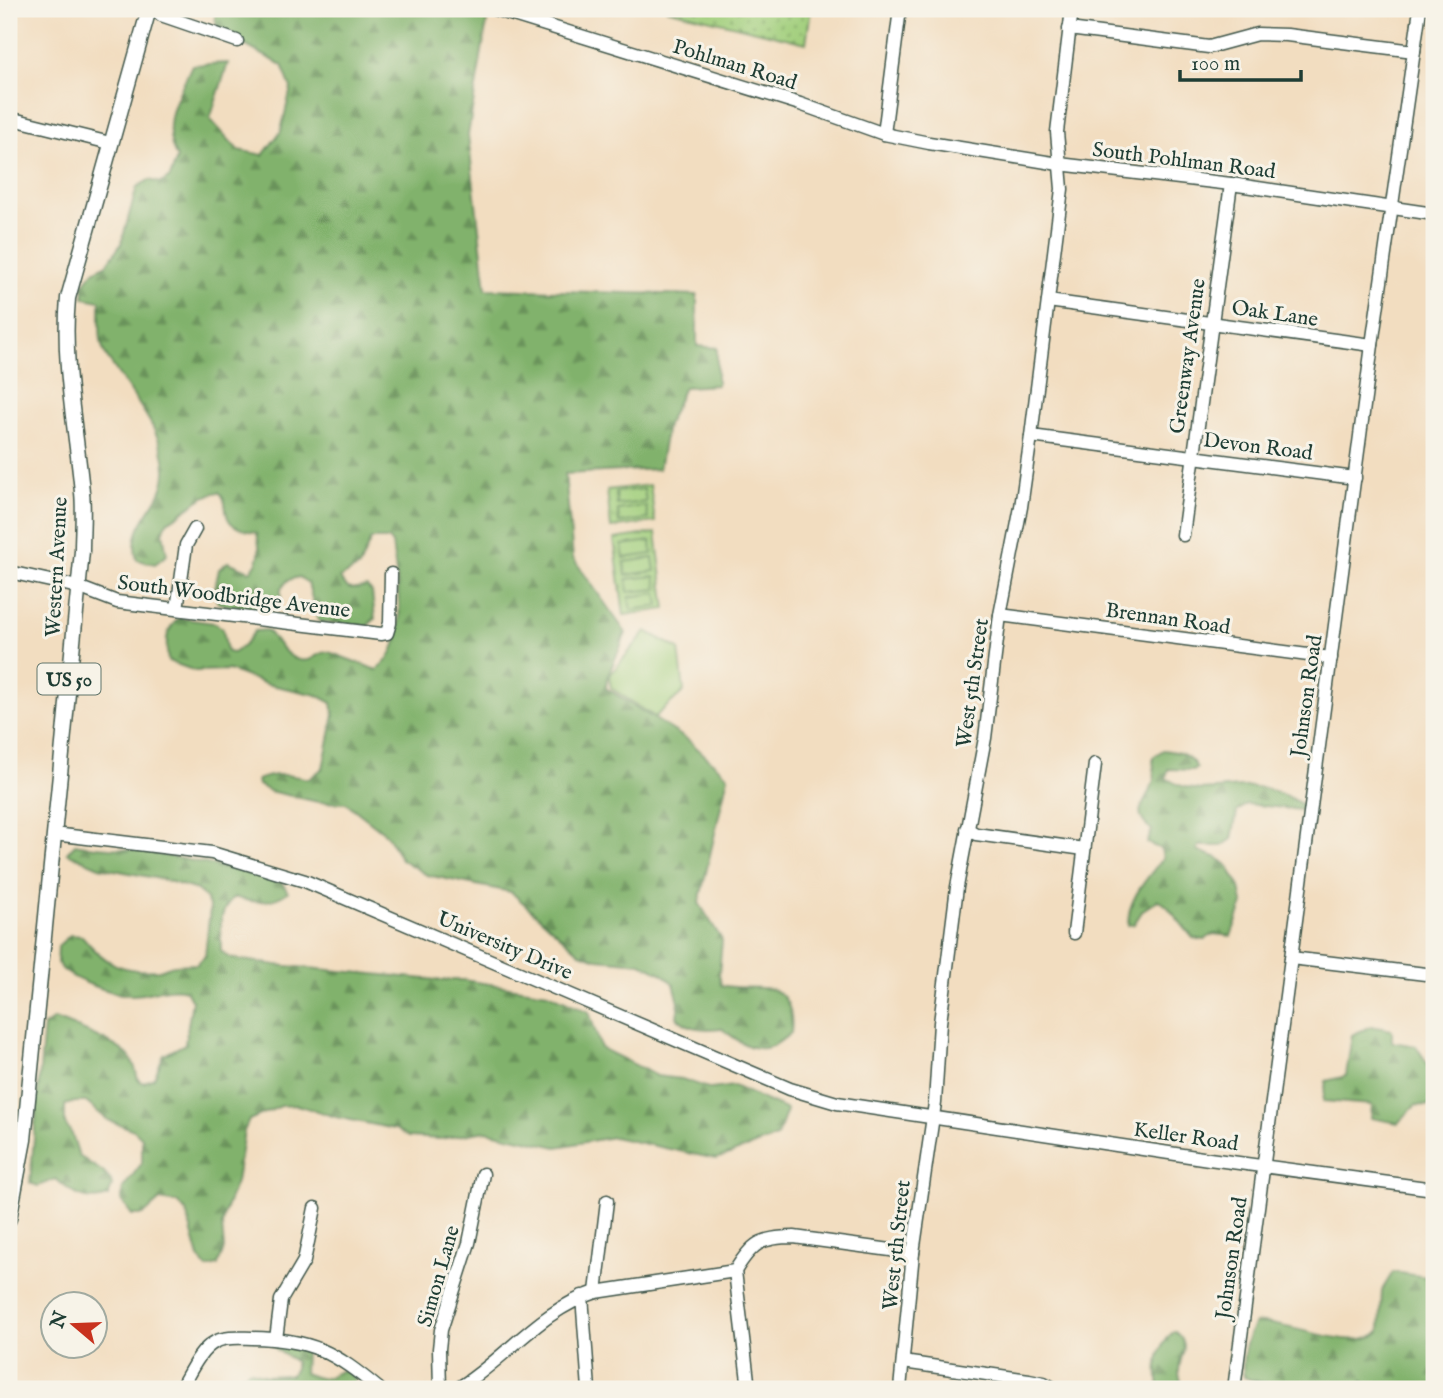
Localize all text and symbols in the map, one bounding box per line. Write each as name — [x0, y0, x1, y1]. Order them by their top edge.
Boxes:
street label: Pohlman Road — [669, 34, 801, 97]
scale bar — [1180, 38, 1301, 82]
text: 100 m — [1191, 51, 1240, 78]
street label: South Pohlman Road — [1091, 137, 1278, 186]
street label: Greenway Avenue — [1164, 277, 1213, 436]
street label: Oak Lane — [1230, 295, 1320, 334]
street label: Devon Road — [1202, 427, 1315, 468]
street label: Western Avenue — [40, 496, 75, 638]
street label: South Woodbridge Avenue — [116, 570, 352, 625]
street label: Brennan Road — [1104, 597, 1233, 642]
street label: West 5th Street — [951, 617, 996, 750]
street label: Johnson Road — [1285, 632, 1330, 761]
road number: US 50 — [38, 664, 100, 694]
street label: University Drive — [433, 906, 577, 987]
street label: Keller Road — [1132, 1117, 1241, 1158]
street label: West 5th Street — [877, 1179, 918, 1311]
street label: Johnson Road — [1210, 1194, 1255, 1323]
street label: Simon Lane — [412, 1222, 467, 1330]
north arrow — [38, 1290, 108, 1360]
text: N — [45, 1308, 74, 1333]

